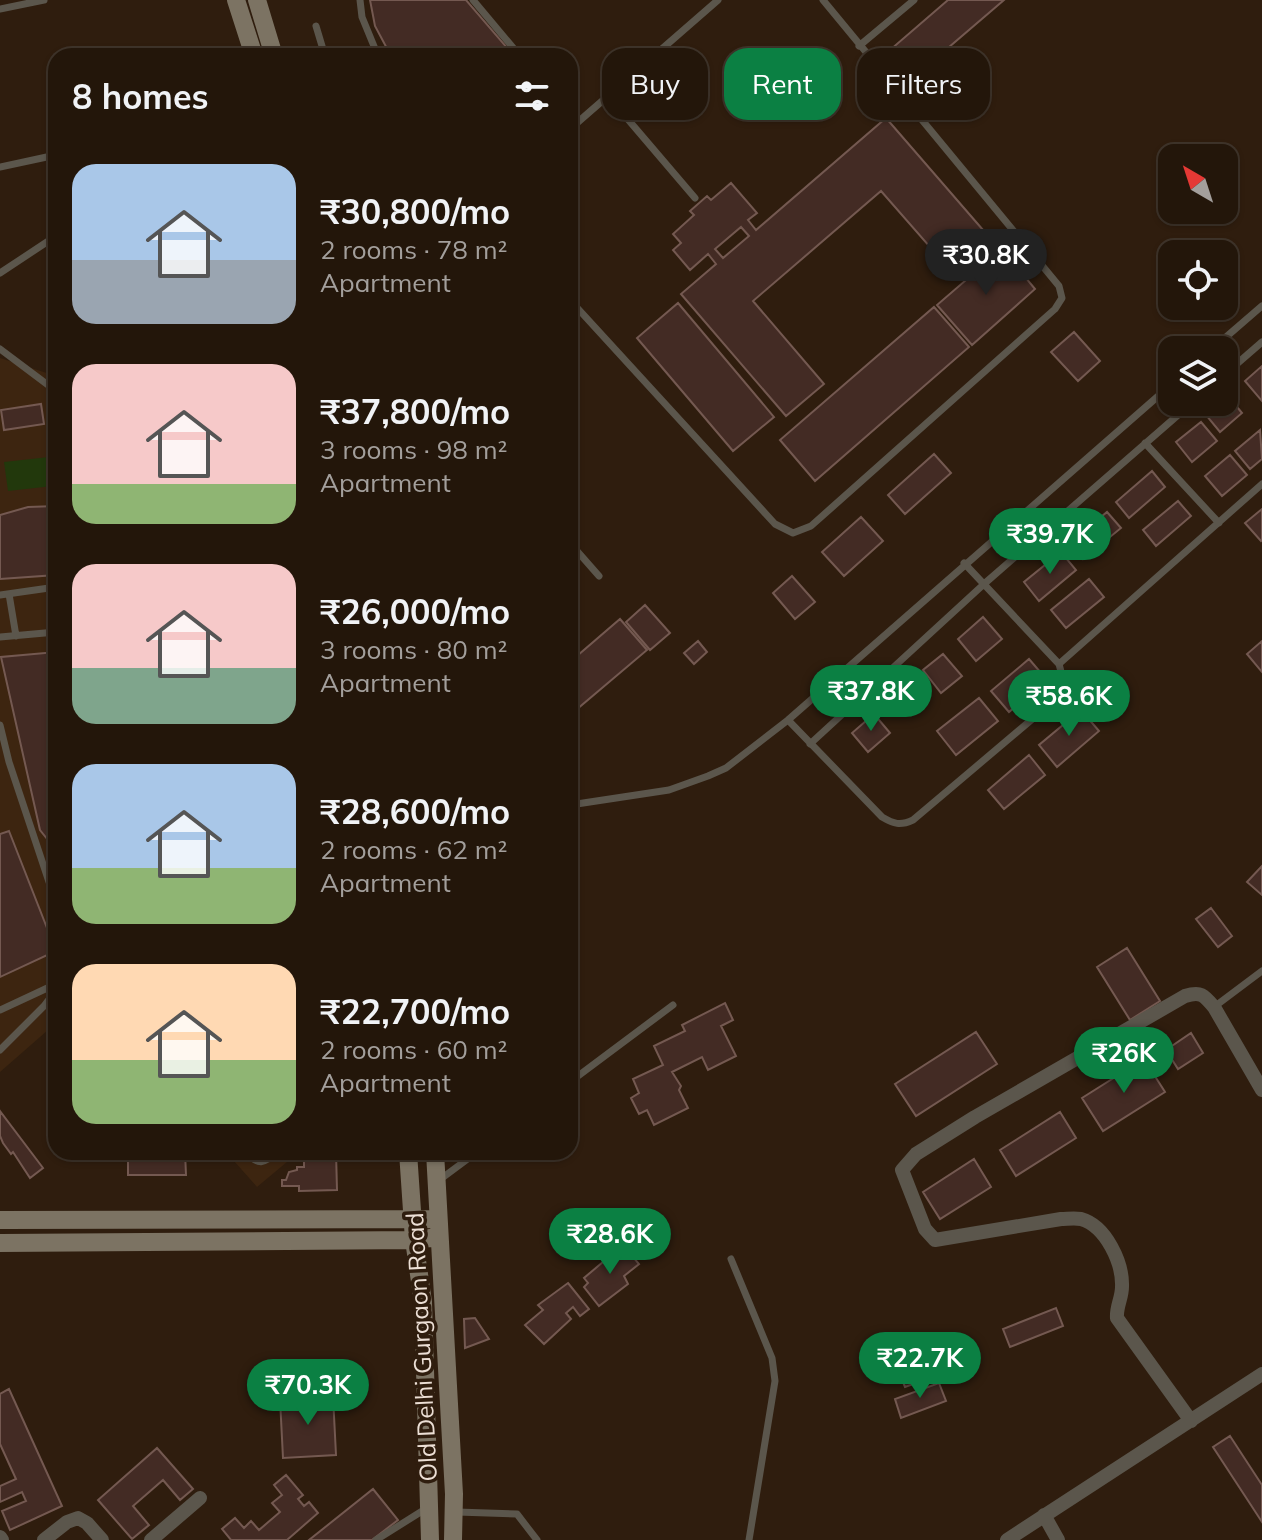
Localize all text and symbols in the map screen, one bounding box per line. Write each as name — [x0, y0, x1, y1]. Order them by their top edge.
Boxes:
chip: Buy — [602, 48, 708, 120]
chip: Rent — [724, 48, 841, 120]
chip: Filters — [857, 48, 990, 120]
icon: filters — [510, 74, 554, 118]
text: 8 homes — [72, 75, 209, 118]
north arrow — [1158, 144, 1238, 224]
map controls — [1158, 144, 1238, 416]
text: ₹30,800/mo — [320, 190, 510, 233]
icon: home — [136, 196, 232, 292]
pin: ₹30.8K — [921, 229, 1051, 297]
text: 2 rooms · 78 m² — [320, 233, 507, 266]
text: ₹30.8K — [943, 238, 1029, 271]
button: locate — [1158, 240, 1238, 320]
text: Apartment — [320, 266, 451, 299]
button: layers — [1158, 336, 1238, 416]
text: ₹37,800/mo — [320, 390, 510, 433]
icon: home — [136, 396, 232, 492]
text: 3 rooms · 98 m² — [320, 433, 507, 466]
text: Apartment — [320, 466, 451, 499]
pin: ₹39.7K — [985, 508, 1115, 576]
text: ₹39.7K — [1007, 517, 1093, 550]
text: ₹26,000/mo — [320, 590, 510, 633]
icon: home — [136, 596, 232, 692]
text: 3 rooms · 80 m² — [320, 633, 507, 666]
pin: ₹37.8K — [806, 665, 936, 733]
text: Apartment — [320, 666, 451, 699]
pin: ₹58.6K — [1004, 670, 1134, 738]
text: ₹37.8K — [828, 674, 914, 707]
text: ₹58.6K — [1026, 679, 1112, 712]
text: ₹28,600/mo — [320, 790, 510, 833]
icon: home — [136, 796, 232, 892]
text: 2 rooms · 62 m² — [320, 833, 507, 866]
text: Apartment — [320, 866, 451, 899]
text: ₹22,700/mo — [320, 990, 510, 1033]
icon: home — [136, 996, 232, 1092]
pin: ₹26K — [1077, 1027, 1171, 1095]
text: 2 rooms · 60 m² — [320, 1033, 507, 1066]
text: ₹26K — [1092, 1036, 1156, 1069]
text: Apartment — [320, 1066, 451, 1099]
pin: ₹28.6K — [545, 1208, 675, 1276]
street label: Old Delhi Gurgaon Road — [399, 1212, 443, 1482]
text: ₹28.6K — [567, 1217, 653, 1250]
pin: ₹22.7K — [855, 1332, 985, 1400]
text: ₹22.7K — [877, 1341, 963, 1374]
pin: ₹70.3K — [243, 1359, 373, 1427]
text: ₹70.3K — [265, 1368, 351, 1401]

